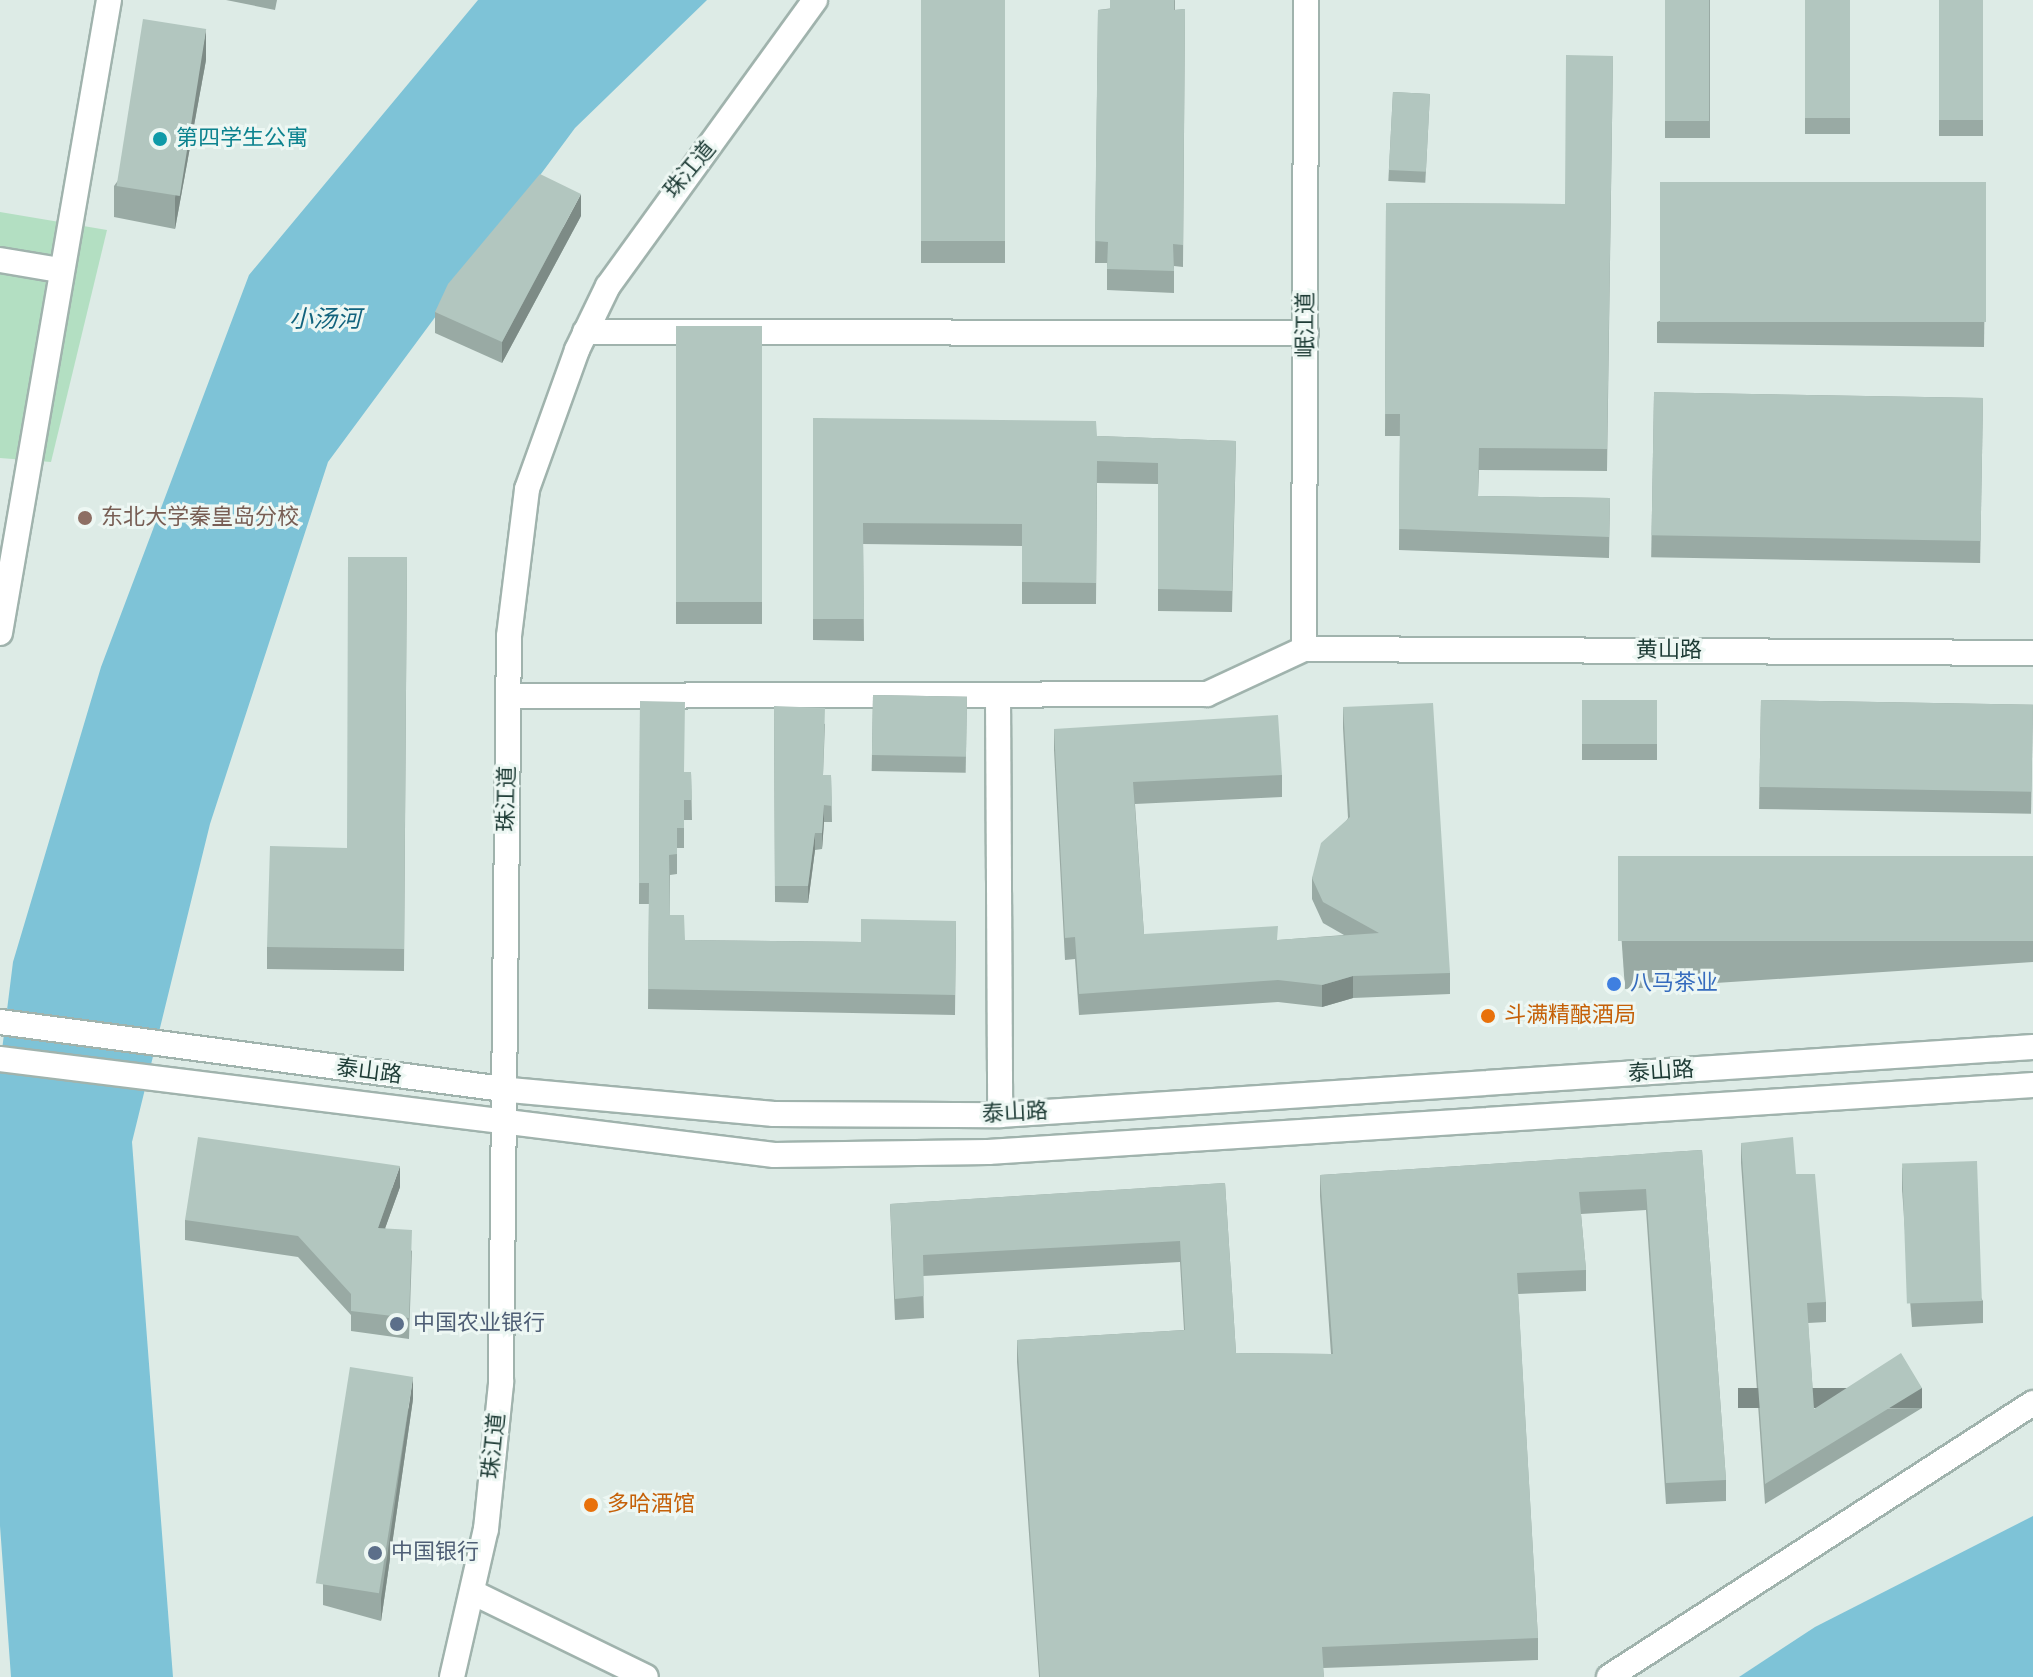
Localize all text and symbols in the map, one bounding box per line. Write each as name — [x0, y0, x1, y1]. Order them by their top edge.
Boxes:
place label: 第四学生公寓 — [176, 126, 308, 152]
marker: 第四学生公寓 — [151, 130, 169, 148]
street label: 珠江道 — [659, 136, 721, 204]
street label: 岷江道 — [1293, 292, 1319, 358]
water label: 小汤河 — [289, 306, 361, 334]
place label: 东北大学秦皇岛分校 — [101, 505, 299, 531]
marker: 东北大学秦皇岛分校 — [76, 509, 94, 527]
street label: 黄山路 — [1636, 638, 1702, 664]
street label: 珠江道 — [493, 766, 521, 832]
place label: 八马茶业 — [1630, 971, 1718, 997]
marker: 八马茶业 — [1605, 975, 1623, 993]
place label: 斗满精酿酒局 — [1504, 1003, 1636, 1029]
marker: 斗满精酿酒局 — [1479, 1007, 1497, 1025]
street label: 泰山路 — [335, 1055, 403, 1089]
street label: 泰山路 — [1627, 1057, 1695, 1087]
street label: 泰山路 — [981, 1098, 1049, 1128]
place label: 中国农业银行 — [413, 1311, 545, 1337]
marker: 中国农业银行 — [388, 1315, 406, 1333]
street label: 珠江道 — [477, 1412, 511, 1480]
place label: 多哈酒馆 — [607, 1492, 695, 1518]
marker: 多哈酒馆 — [582, 1496, 600, 1514]
place label: 中国银行 — [391, 1540, 479, 1566]
marker: 中国银行 — [366, 1544, 384, 1562]

